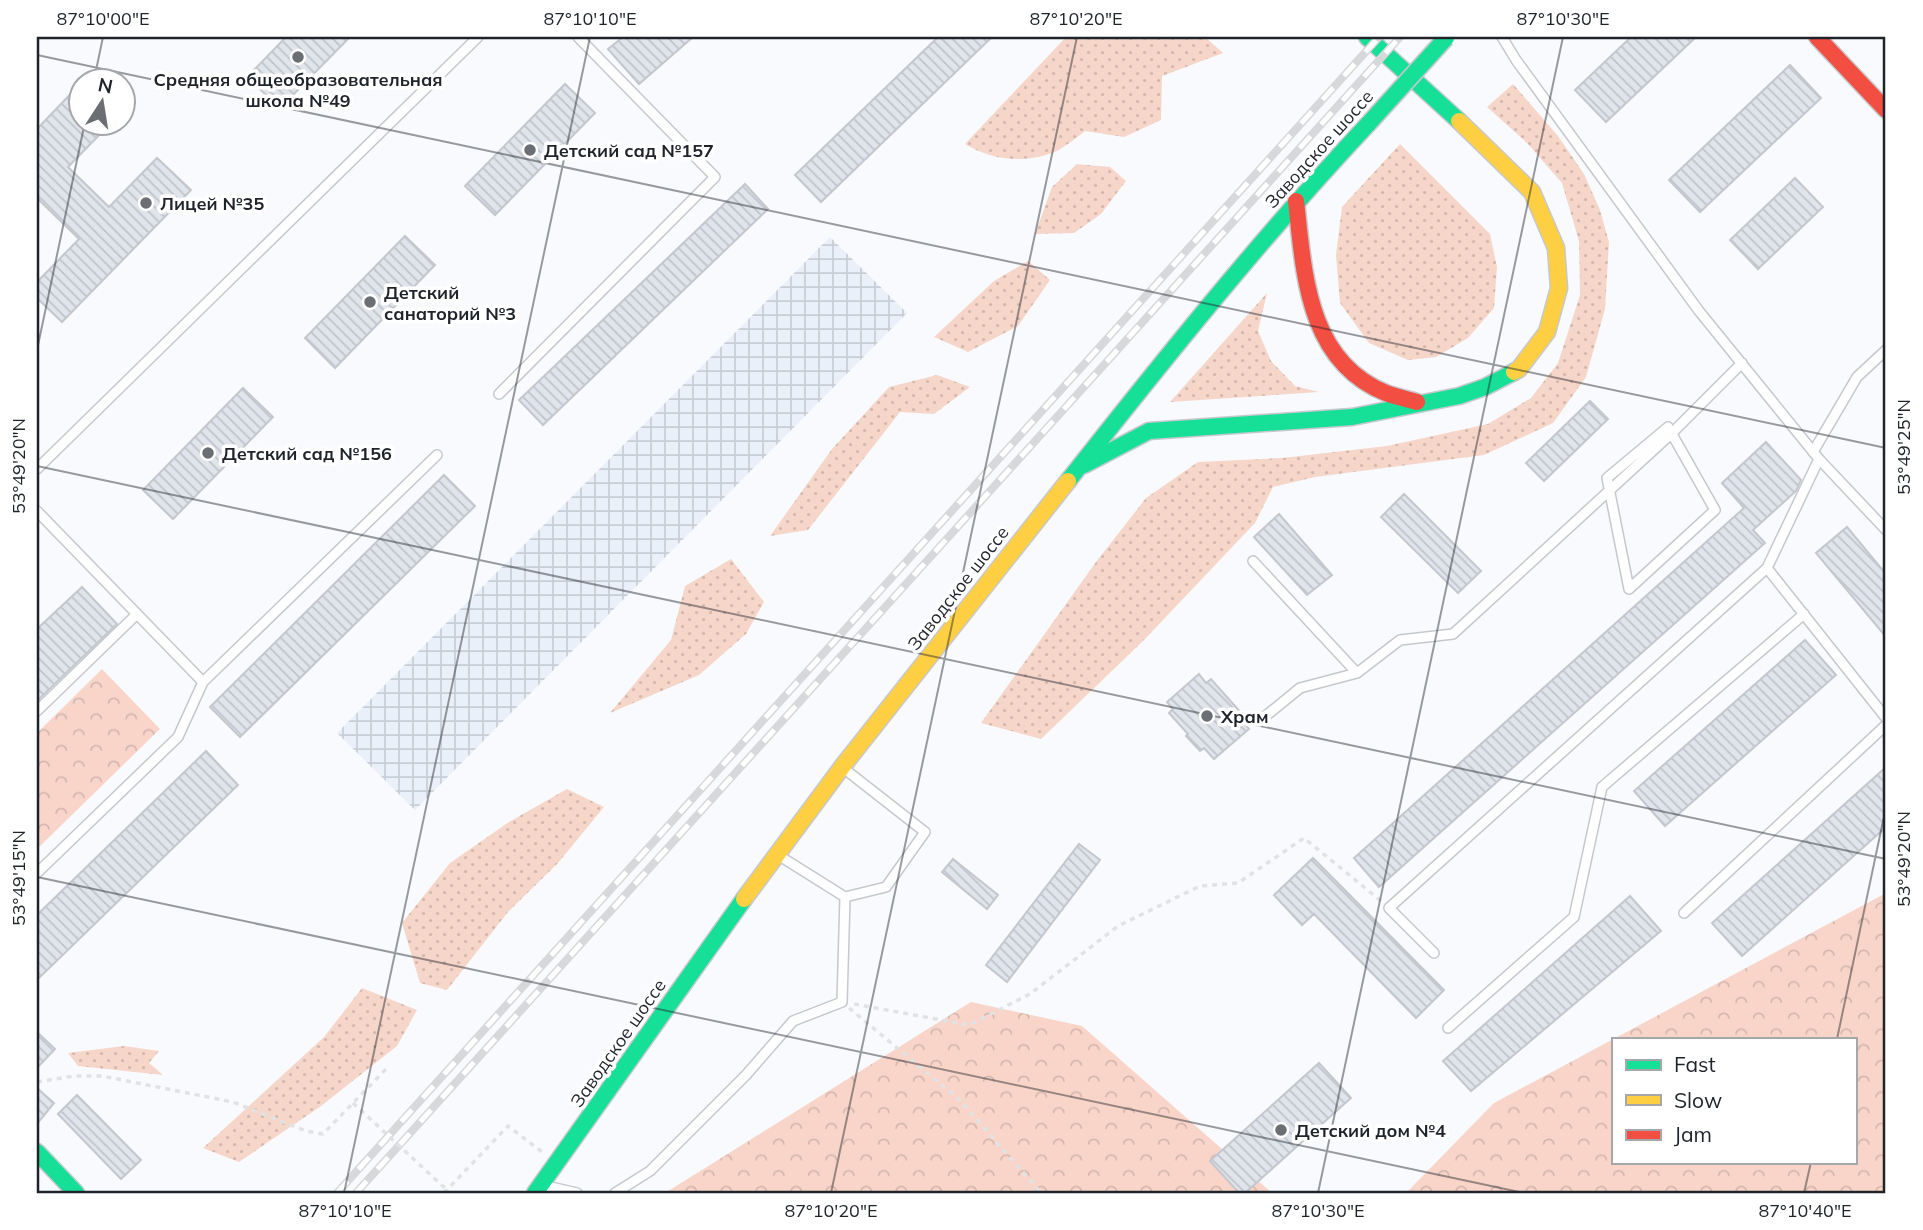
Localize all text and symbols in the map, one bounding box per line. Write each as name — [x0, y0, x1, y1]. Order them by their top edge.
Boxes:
text: 87°10'00"E — [56, 7, 150, 30]
text: 87°10'10"E — [543, 7, 637, 30]
text: 87°10'20"E — [1029, 7, 1123, 30]
text: 87°10'30"E — [1516, 7, 1610, 30]
marker: Средняя общеобразовательная школа №49 — [290, 49, 306, 65]
north arrow — [66, 66, 136, 136]
place label: Средняя общеобразовательная школа №49 — [153, 68, 443, 112]
text: N — [96, 72, 115, 99]
street label: Заводское шоссе — [1260, 85, 1378, 213]
place label: Детский сад №157 — [544, 139, 714, 162]
marker: Детский сад №157 — [522, 142, 538, 158]
place label: Лицей №35 — [160, 192, 264, 215]
marker: Лицей №35 — [138, 195, 154, 211]
place label: Детский санаторий №3 — [384, 281, 516, 325]
marker: Детский санаторий №3 — [362, 294, 378, 310]
text: 53°49'25"N — [1892, 399, 1915, 495]
text: 53°49'20"N — [7, 418, 30, 514]
place label: Детский сад №156 — [222, 442, 392, 465]
marker: Детский сад №156 — [200, 445, 216, 461]
street label: Заводское шоссе — [902, 521, 1014, 655]
place label: Храм — [1220, 705, 1268, 728]
marker: Храм — [1199, 708, 1215, 724]
text: 53°49'20"N — [1892, 811, 1915, 907]
text: 53°49'15"N — [7, 830, 30, 926]
street label: Заводское шоссе — [565, 974, 671, 1112]
legend — [1612, 1038, 1856, 1164]
text: Fast — [1674, 1051, 1716, 1077]
text: Slow — [1674, 1087, 1722, 1113]
place label: Детский дом №4 — [1295, 1119, 1446, 1142]
text: Jam — [1674, 1121, 1712, 1147]
marker: Детский дом №4 — [1273, 1122, 1289, 1138]
text: 87°10'10"E — [298, 1199, 392, 1222]
text: 87°10'20"E — [784, 1199, 878, 1222]
text: 87°10'30"E — [1271, 1199, 1365, 1222]
text: 87°10'40"E — [1758, 1199, 1852, 1222]

